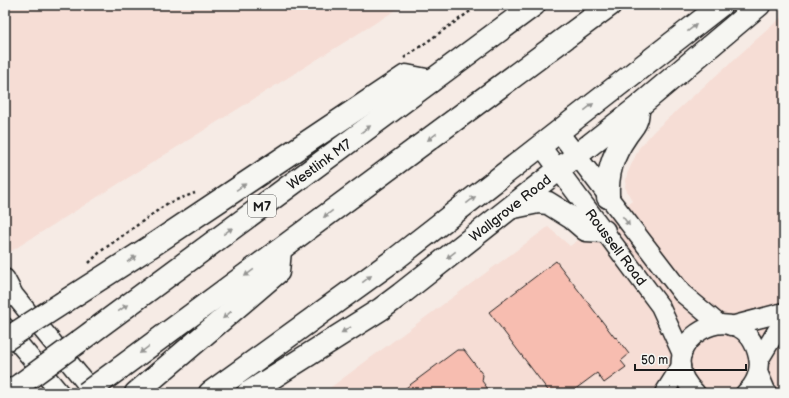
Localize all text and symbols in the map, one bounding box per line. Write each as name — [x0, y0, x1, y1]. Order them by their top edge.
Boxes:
one-way arrow — [686, 23, 697, 32]
one-way arrow — [583, 103, 594, 111]
one-way arrow — [361, 125, 372, 133]
one-way arrow — [427, 133, 438, 141]
street label: Westlink M7 — [284, 135, 355, 193]
street label: Wallgrove Road — [466, 171, 555, 246]
one-way arrow — [235, 183, 246, 191]
road number: M7 — [248, 195, 276, 217]
one-way arrow — [465, 196, 476, 205]
street label: Roussell Road — [581, 206, 650, 289]
one-way arrow — [322, 210, 333, 218]
one-way arrow — [622, 215, 630, 226]
one-way arrow — [223, 227, 233, 235]
one-way arrow — [446, 250, 457, 259]
one-way arrow — [126, 255, 138, 262]
one-way arrow — [243, 269, 254, 277]
one-way arrow — [362, 275, 373, 283]
one-way arrow — [118, 304, 129, 313]
one-way arrow — [222, 311, 232, 320]
one-way arrow — [340, 327, 352, 334]
one-way arrow — [139, 346, 150, 354]
scale bar — [635, 346, 746, 372]
text: 50 m — [641, 353, 668, 368]

